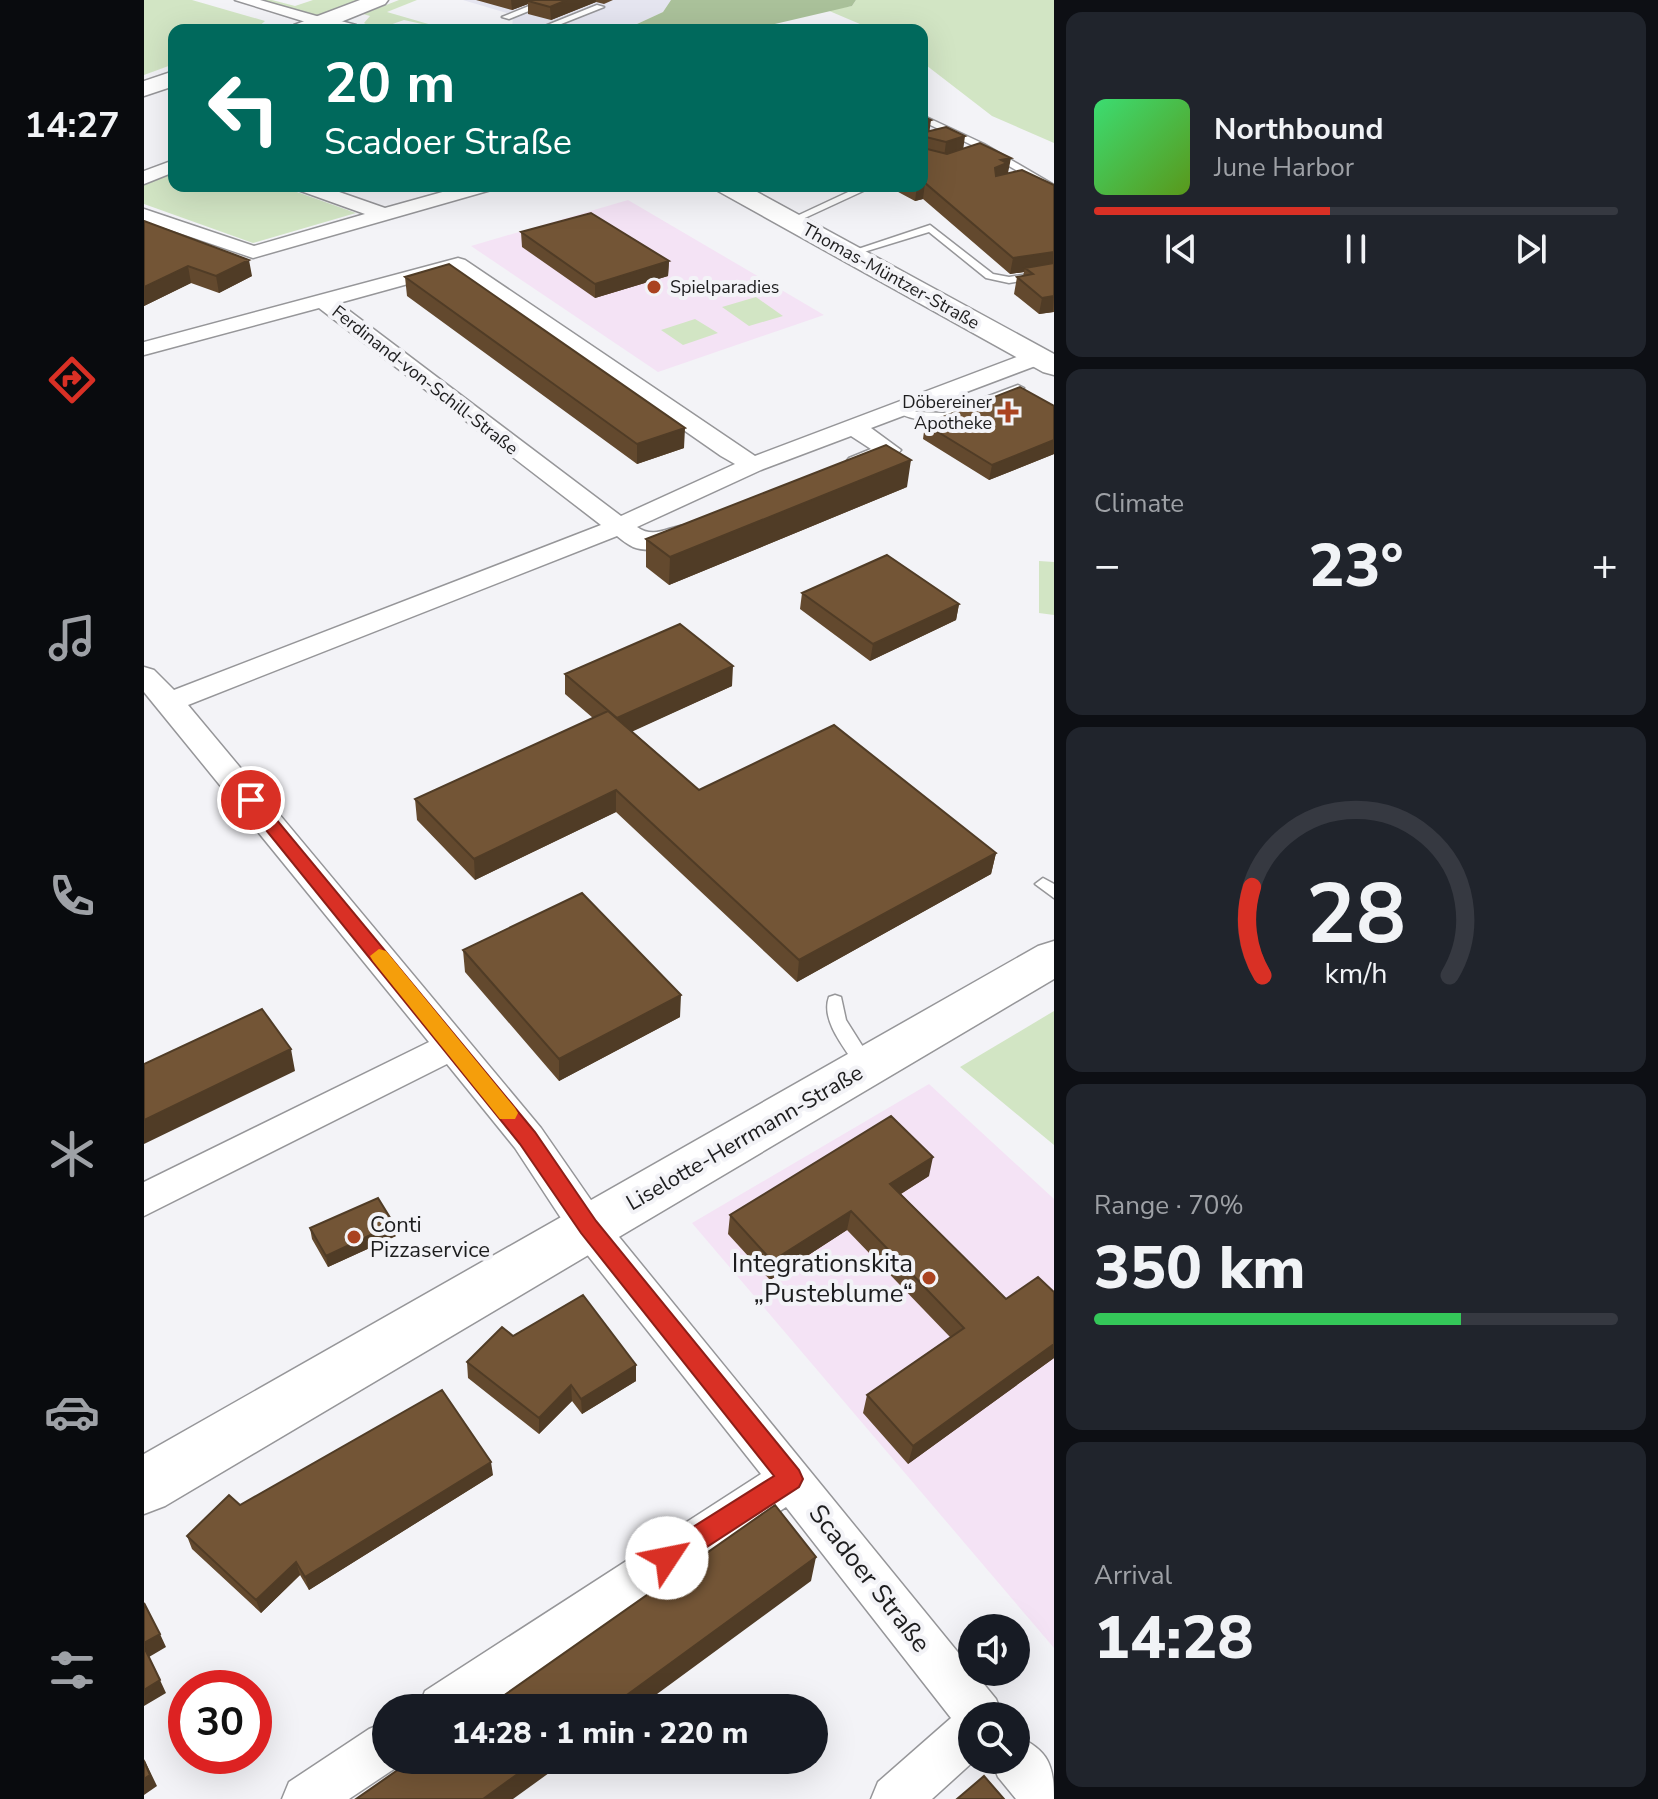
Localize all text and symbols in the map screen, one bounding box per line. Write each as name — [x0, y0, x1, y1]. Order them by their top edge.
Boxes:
text: 20 m — [324, 45, 455, 122]
icon: left — [192, 56, 296, 160]
text: 14:27 — [24, 101, 120, 150]
text: Northbound — [1214, 109, 1384, 150]
text: Scadoer Straße — [324, 118, 572, 167]
text: June Harbor — [1214, 150, 1354, 185]
street label: Thomas-Müntzer-Straße — [798, 217, 984, 335]
icon: previous — [1159, 227, 1203, 271]
icon: pause — [1334, 227, 1378, 271]
icon: next — [1509, 227, 1553, 271]
place label: Spielparadies — [670, 275, 779, 299]
marker: Spielparadies — [645, 278, 663, 296]
street label: Ferdinand-von-Schill-Straße — [327, 300, 523, 460]
icon: directions — [44, 352, 100, 408]
place label: Döbereiner Apotheke — [902, 390, 993, 435]
marker: Döbereiner Apotheke — [999, 403, 1017, 421]
text: Climate — [1094, 486, 1184, 521]
text: 23° — [1308, 525, 1404, 607]
text: − — [1094, 536, 1120, 596]
text: + — [1592, 536, 1618, 596]
icon: music — [44, 610, 100, 666]
pin — [217, 766, 285, 834]
icon: arrive — [229, 778, 273, 822]
text: 28 — [1306, 857, 1406, 970]
icon: phone — [44, 868, 100, 924]
text: km/h — [1325, 954, 1387, 993]
street label: Liselotte-Herrmann-Straße — [621, 1058, 868, 1218]
icon: climate — [44, 1126, 100, 1182]
text: Range · 70% — [1094, 1188, 1244, 1223]
place label: Conti Pizzaservice — [370, 1210, 490, 1265]
text: 350 km — [1094, 1227, 1306, 1309]
marker: Conti Pizzaservice — [345, 1228, 363, 1246]
place label: Integrationskita „Pusteblume“ — [732, 1246, 913, 1311]
marker: Integrationskita „Pusteblume“ — [920, 1269, 938, 1287]
icon: car — [44, 1384, 100, 1440]
street label: Scadoer Straße — [801, 1497, 938, 1660]
position arrow — [625, 1516, 709, 1600]
text: Arrival — [1094, 1558, 1172, 1593]
text: 14:28 — [1094, 1597, 1254, 1679]
map controls — [958, 1614, 1030, 1774]
button: sound — [958, 1614, 1030, 1686]
icon: filters — [44, 1642, 100, 1698]
speed limit sign: 30 — [168, 1670, 272, 1774]
button: search — [958, 1702, 1030, 1774]
text: 14:28 · 1 min · 220 m — [452, 1713, 748, 1754]

